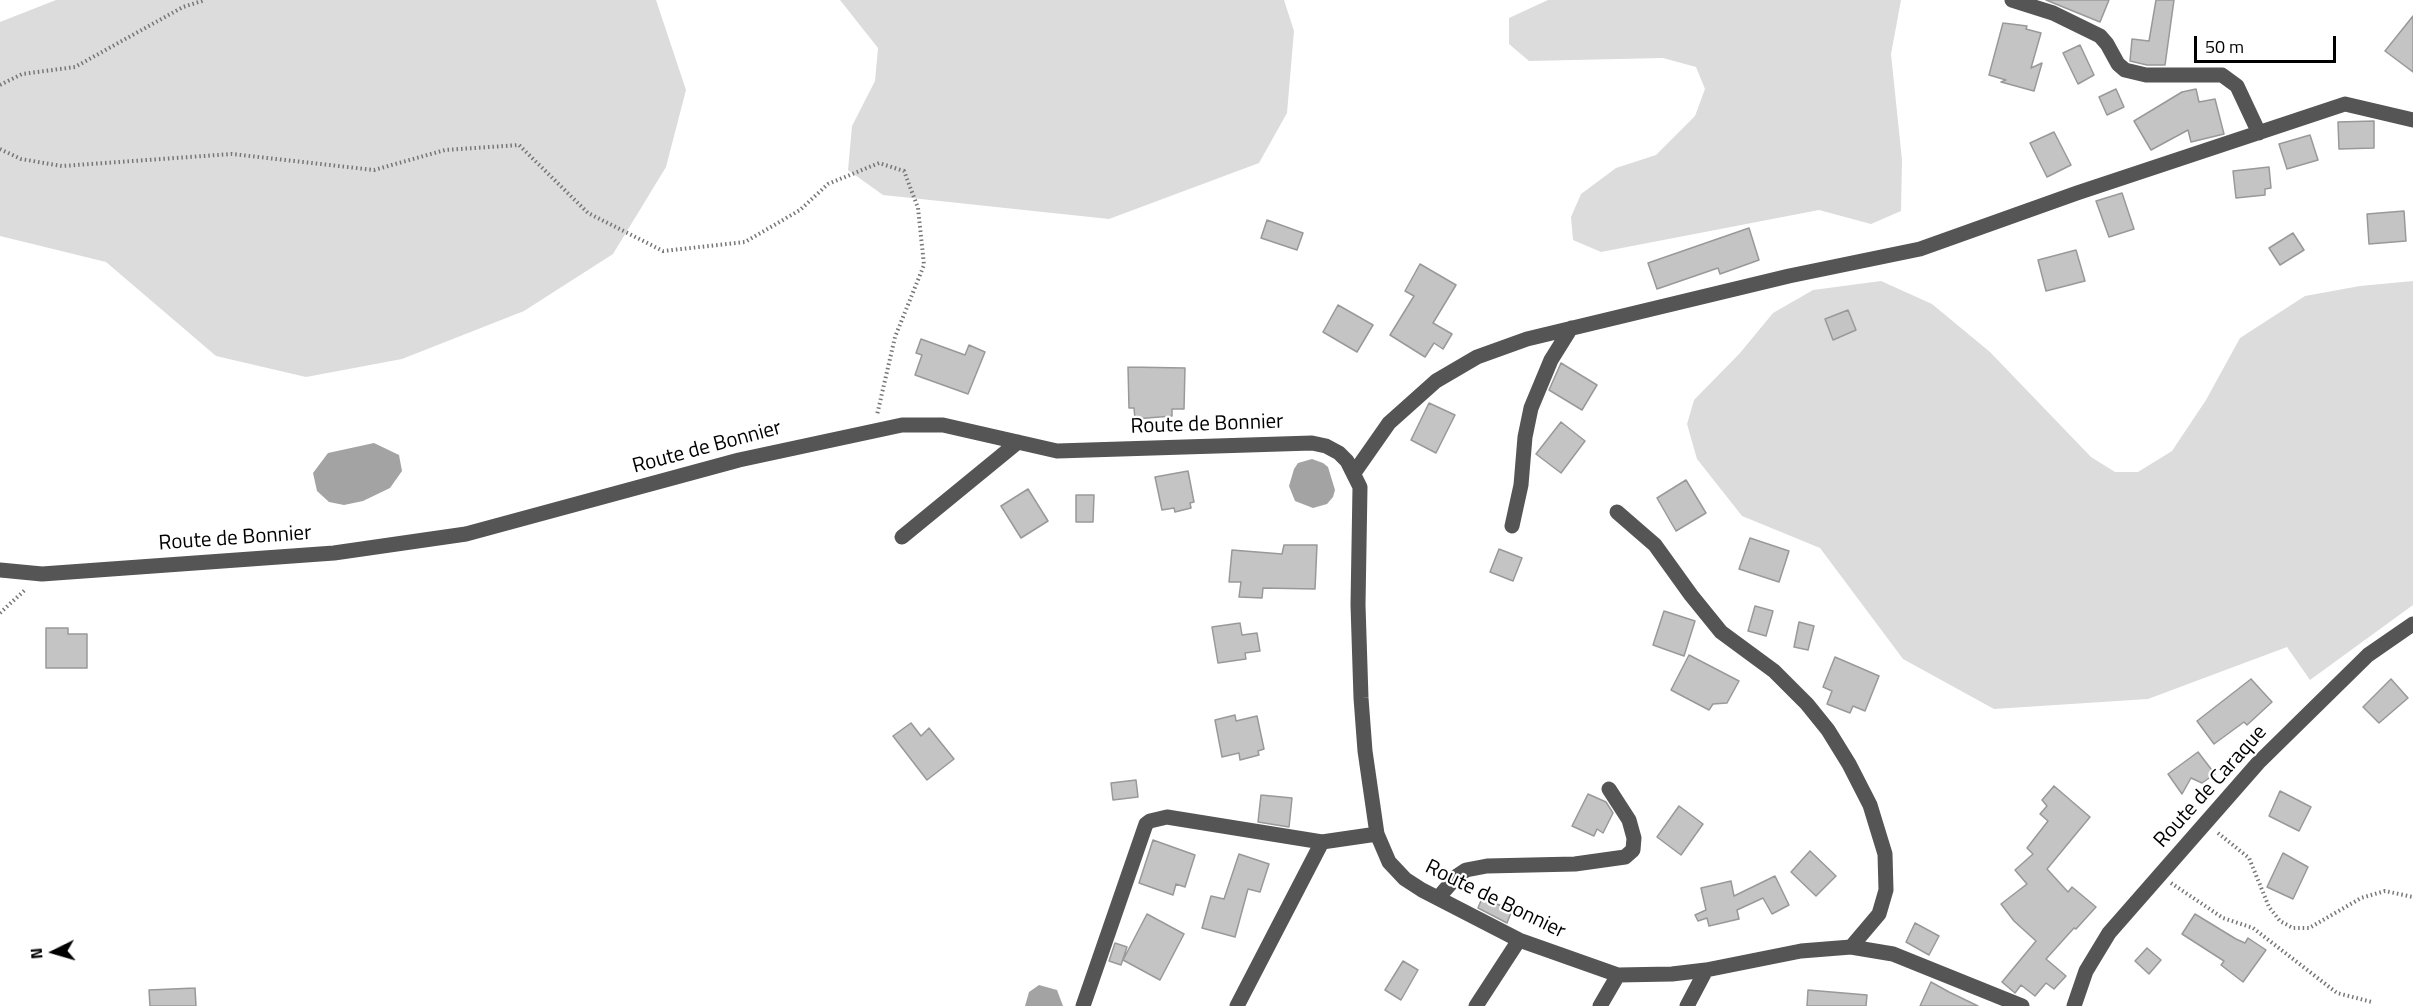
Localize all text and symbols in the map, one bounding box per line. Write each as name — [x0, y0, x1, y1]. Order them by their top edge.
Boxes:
scale bar — [2197, 24, 2340, 62]
text: 50 m — [2205, 33, 2244, 60]
street label: Route de Bonnier — [1130, 410, 1284, 440]
street label: Route de Bonnier — [630, 416, 784, 480]
street label: Route de Bonnier — [158, 521, 312, 557]
street label: Route de Caraque — [2149, 720, 2273, 854]
street label: Route de Bonnier — [1421, 855, 1569, 945]
north arrow — [24, 922, 84, 982]
text: N — [24, 947, 49, 960]

